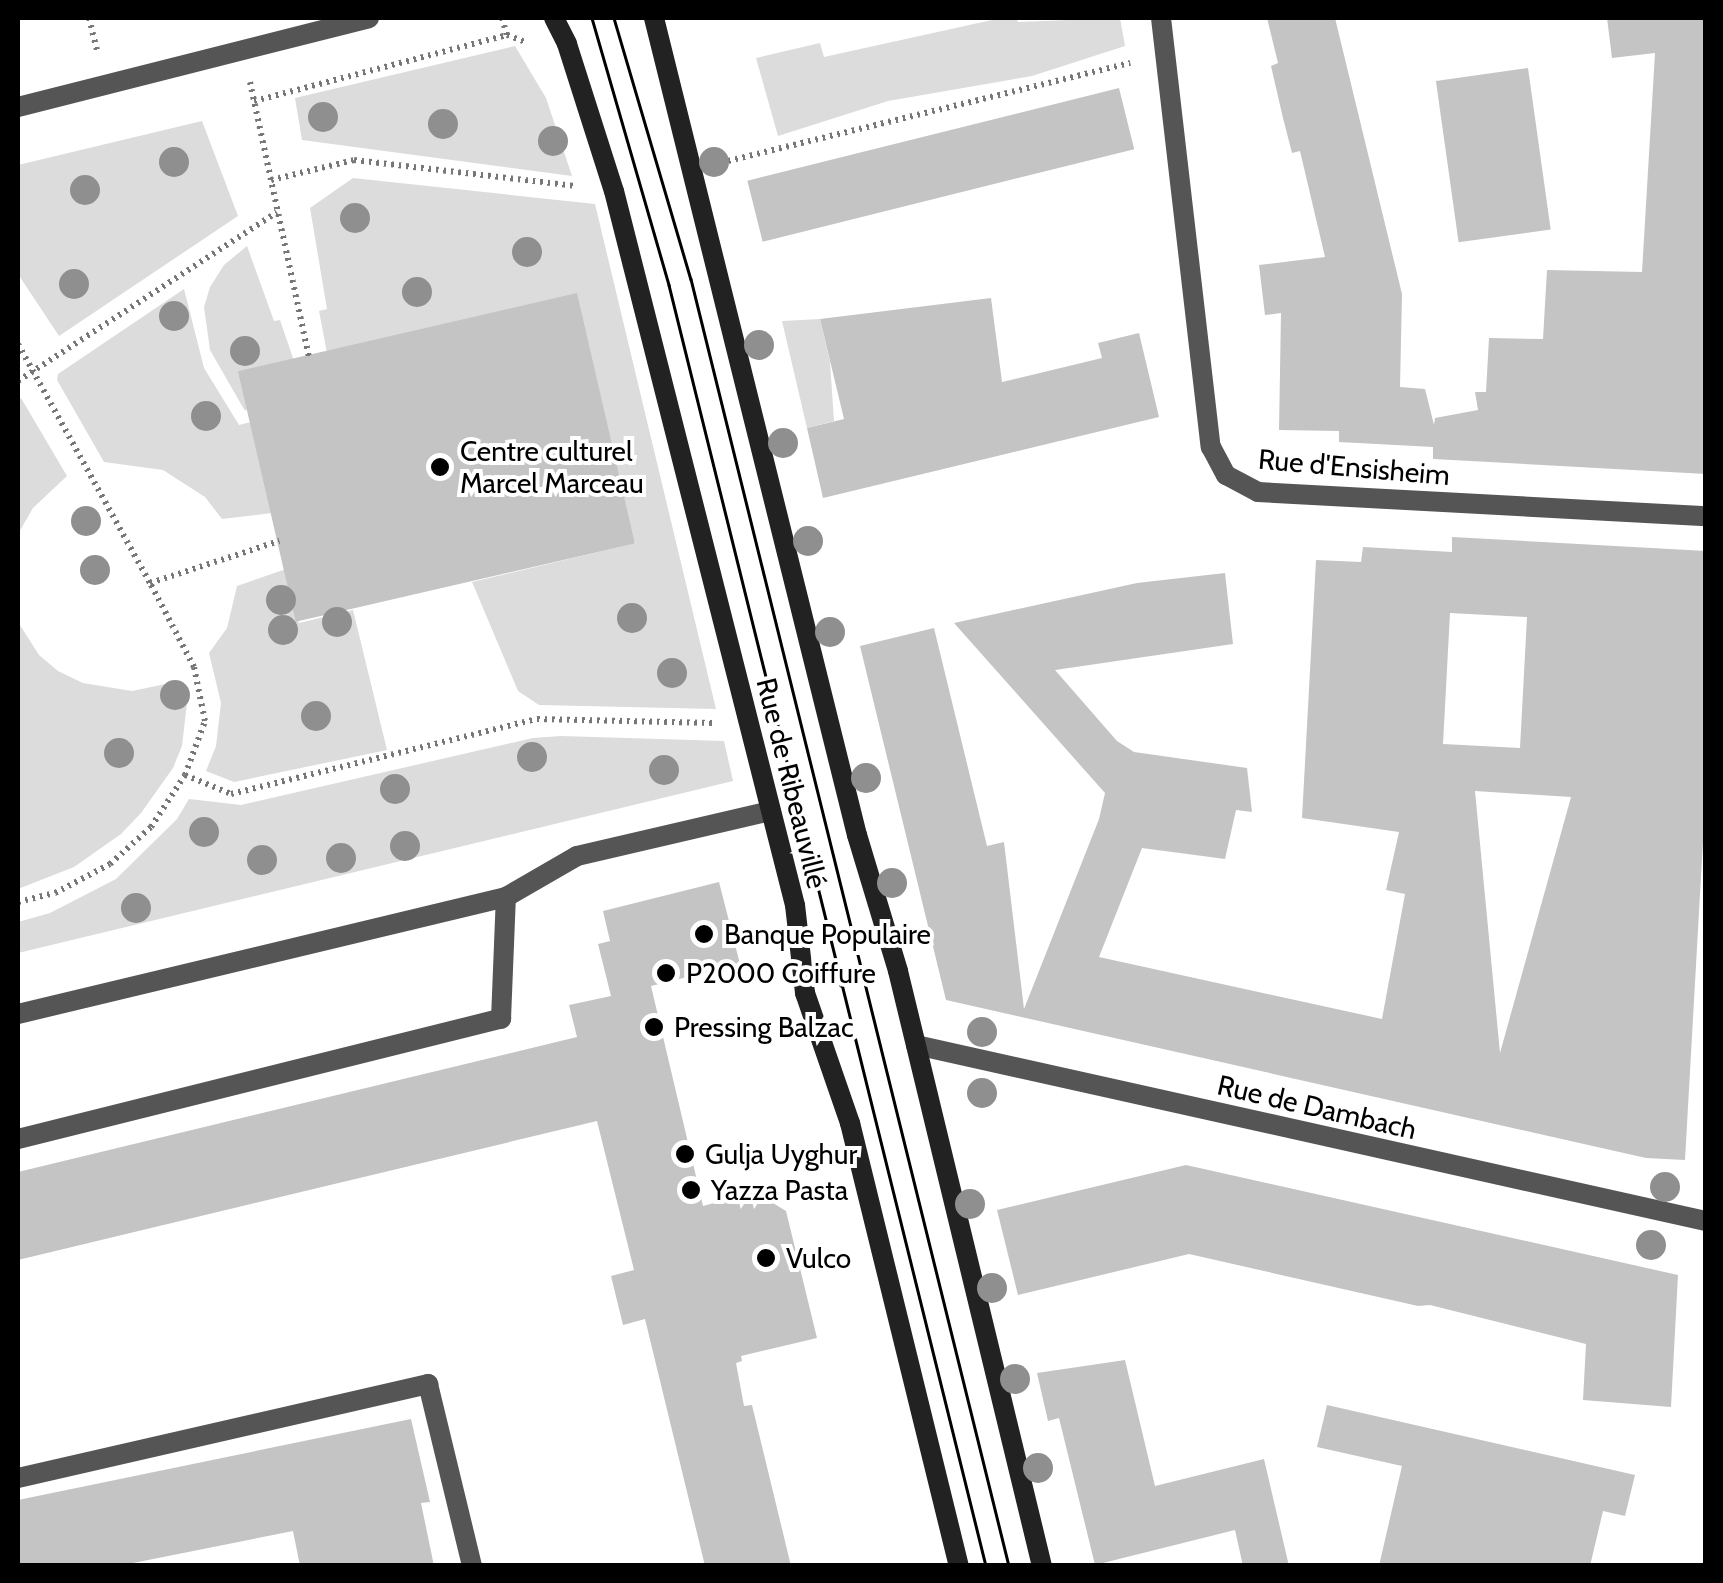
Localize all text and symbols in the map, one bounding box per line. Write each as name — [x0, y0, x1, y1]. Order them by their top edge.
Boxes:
place label: Centre culturel Marcel Marceau — [460, 434, 644, 500]
street label: Rue d'Ensisheim — [1257, 442, 1451, 492]
marker: Centre culturel Marcel Marceau — [429, 456, 451, 478]
street label: Rue de Ribeauvillé — [750, 674, 834, 892]
place label: Banque Populaire — [724, 917, 931, 951]
marker: Banque Populaire — [693, 923, 715, 945]
place label: P2000 Coiffure — [686, 956, 876, 990]
marker: P2000 Coiffure — [655, 962, 677, 984]
place label: Pressing Balzac — [674, 1010, 854, 1044]
marker: Pressing Balzac — [643, 1016, 665, 1038]
street label: Rue de Dambach — [1214, 1068, 1420, 1146]
place label: Gulja Uyghur — [705, 1137, 857, 1171]
marker: Gulja Uyghur — [674, 1143, 696, 1165]
place label: Yazza Pasta — [711, 1173, 848, 1207]
marker: Yazza Pasta — [680, 1179, 702, 1201]
place label: Vulco — [786, 1241, 851, 1275]
marker: Vulco — [755, 1247, 777, 1269]

